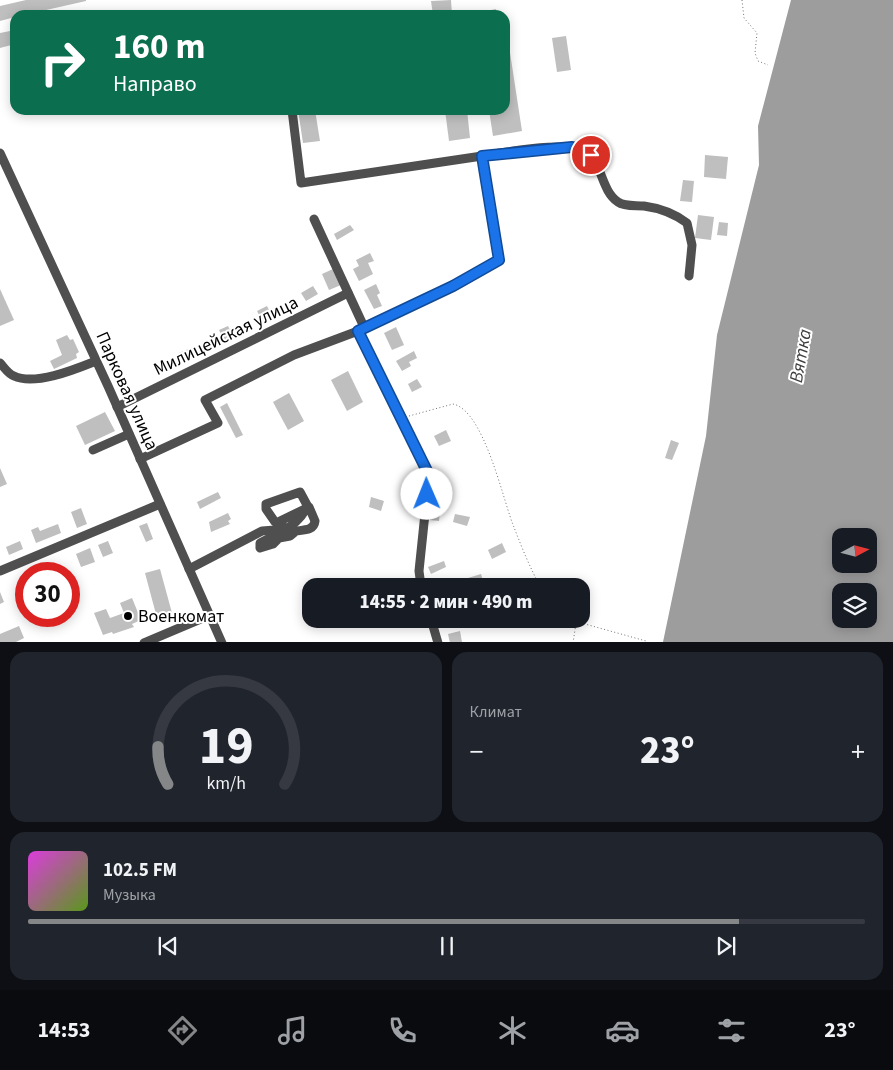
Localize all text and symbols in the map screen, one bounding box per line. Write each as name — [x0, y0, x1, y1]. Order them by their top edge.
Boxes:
text: 160 m — [113, 22, 205, 72]
icon: right — [30, 30, 95, 95]
text: Направо — [113, 68, 197, 100]
pin — [570, 134, 612, 176]
icon: arrive — [577, 141, 605, 169]
street label: Милицейская улица — [149, 290, 303, 382]
water label: Вятка — [783, 327, 819, 385]
street label: Парковая улица — [90, 328, 164, 454]
position arrow — [400, 467, 452, 519]
north arrow — [832, 528, 878, 572]
map controls — [832, 528, 877, 628]
speed limit sign: 30 — [15, 562, 80, 627]
button: layers — [832, 583, 877, 628]
text: 14:55 · 2 мин · 490 m — [360, 589, 532, 616]
place label: Военкомат — [138, 604, 224, 629]
marker: Военкомат — [122, 610, 134, 622]
text: Климат — [470, 701, 522, 723]
text: 19 — [198, 710, 253, 784]
text: 23° — [640, 724, 695, 778]
text: − — [470, 732, 483, 772]
text: + — [851, 732, 865, 772]
text: km/h — [206, 771, 246, 796]
text: 102.5 FM — [103, 857, 177, 884]
text: Музыка — [103, 884, 156, 906]
icon: previous — [154, 932, 182, 960]
icon: pause — [433, 932, 461, 960]
icon: next — [712, 932, 740, 960]
icon: directions — [165, 1013, 200, 1048]
icon: music — [275, 1013, 310, 1048]
icon: phone — [385, 1013, 420, 1048]
icon: climate — [495, 1013, 530, 1048]
icon: car — [605, 1013, 640, 1048]
icon: filters — [714, 1013, 749, 1048]
text: 14:53 — [37, 1014, 90, 1046]
text: 23° — [824, 1014, 856, 1046]

